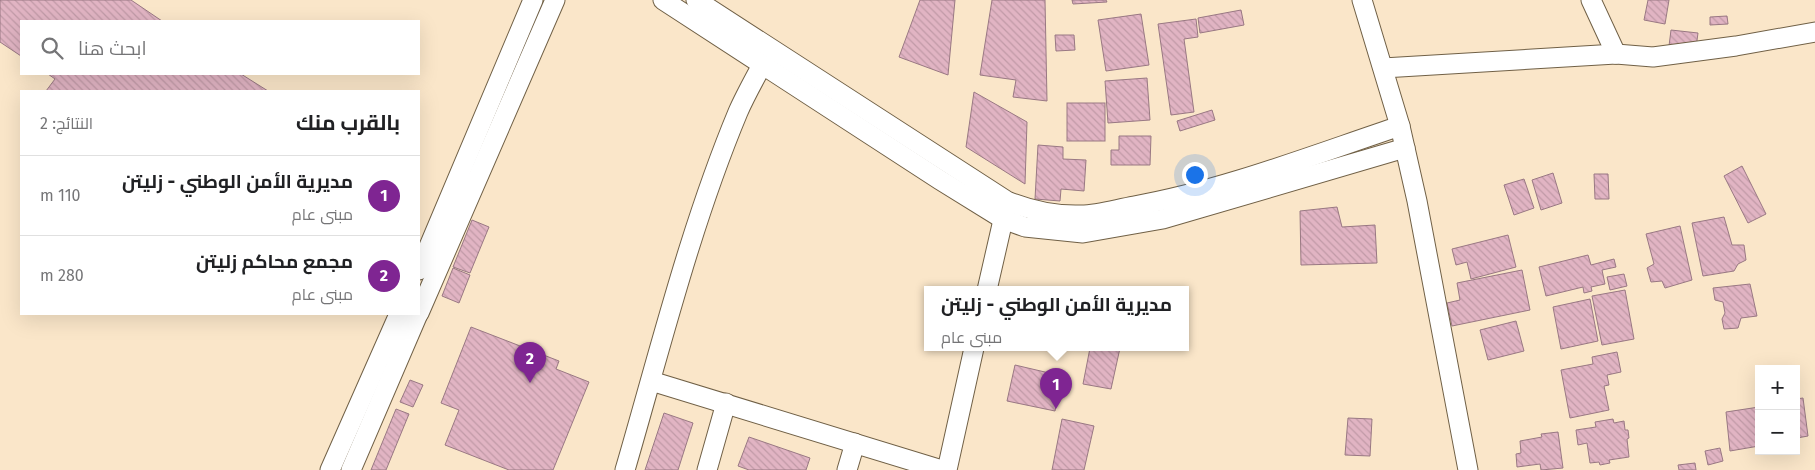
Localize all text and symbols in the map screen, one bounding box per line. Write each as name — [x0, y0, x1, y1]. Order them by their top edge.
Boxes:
search box — [20, 20, 420, 75]
icon: search — [38, 34, 66, 62]
text: ابحث هنا — [78, 37, 147, 60]
text: بالقرب منك — [296, 110, 400, 136]
text: النتائج: 2 — [40, 114, 93, 133]
your location — [1182, 162, 1208, 188]
text: مديرية الأمن الوطني - زليتن — [122, 170, 353, 193]
text: 110 m — [40, 186, 81, 205]
text: 1 — [380, 186, 388, 205]
text: مبنى عام — [292, 205, 353, 224]
text: مجمع محاكم زليتن — [196, 250, 353, 273]
text: 280 m — [40, 266, 84, 285]
text: 2 — [380, 266, 388, 285]
text: مبنى عام — [292, 285, 353, 304]
popup — [924, 286, 1189, 351]
text: مديرية الأمن الوطني - زليتن — [941, 293, 1172, 316]
text: مبنى عام — [941, 328, 1002, 347]
pin: 2 — [514, 342, 546, 383]
map controls — [1755, 365, 1800, 455]
button: + — [1755, 365, 1800, 410]
pin: 1 — [1040, 368, 1072, 409]
button: − — [1755, 410, 1800, 455]

